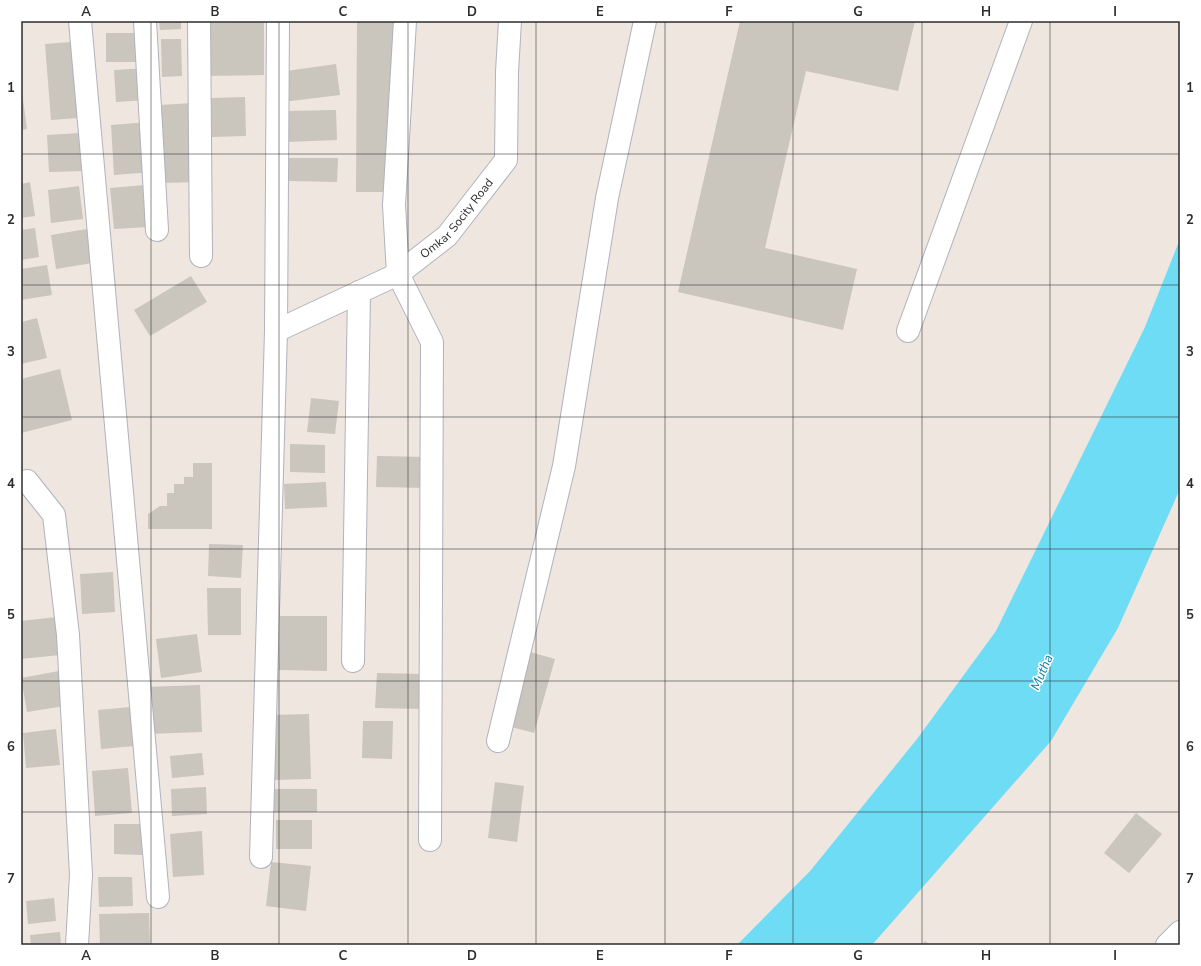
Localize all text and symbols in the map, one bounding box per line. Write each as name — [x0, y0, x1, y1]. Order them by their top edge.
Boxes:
text: A — [81, 3, 91, 21]
text: B — [211, 3, 220, 21]
text: C — [339, 3, 348, 21]
text: D — [467, 3, 477, 21]
text: E — [596, 3, 604, 21]
text: F — [725, 3, 733, 21]
text: G — [853, 3, 863, 21]
text: H — [981, 3, 991, 21]
text: I — [1113, 3, 1117, 21]
text: 1 — [7, 79, 15, 97]
text: 1 — [1186, 79, 1194, 97]
street label: Omkar Socity Road — [417, 175, 497, 262]
text: 2 — [7, 211, 15, 229]
text: 2 — [1186, 211, 1194, 229]
text: 3 — [7, 343, 15, 361]
text: 3 — [1186, 343, 1194, 361]
text: 4 — [7, 475, 15, 493]
text: 4 — [1186, 475, 1194, 493]
text: 5 — [7, 606, 15, 624]
text: 5 — [1186, 606, 1194, 624]
water label: Mutha — [1026, 652, 1058, 693]
text: 6 — [7, 738, 15, 756]
text: 6 — [1186, 738, 1194, 756]
text: 7 — [7, 870, 15, 888]
text: 7 — [1186, 870, 1194, 888]
text: A — [81, 947, 91, 965]
text: B — [211, 947, 220, 965]
text: C — [339, 947, 348, 965]
text: D — [467, 947, 477, 965]
text: E — [596, 947, 604, 965]
text: F — [725, 947, 733, 965]
text: G — [853, 947, 863, 965]
text: H — [981, 947, 991, 965]
text: I — [1113, 947, 1117, 965]

